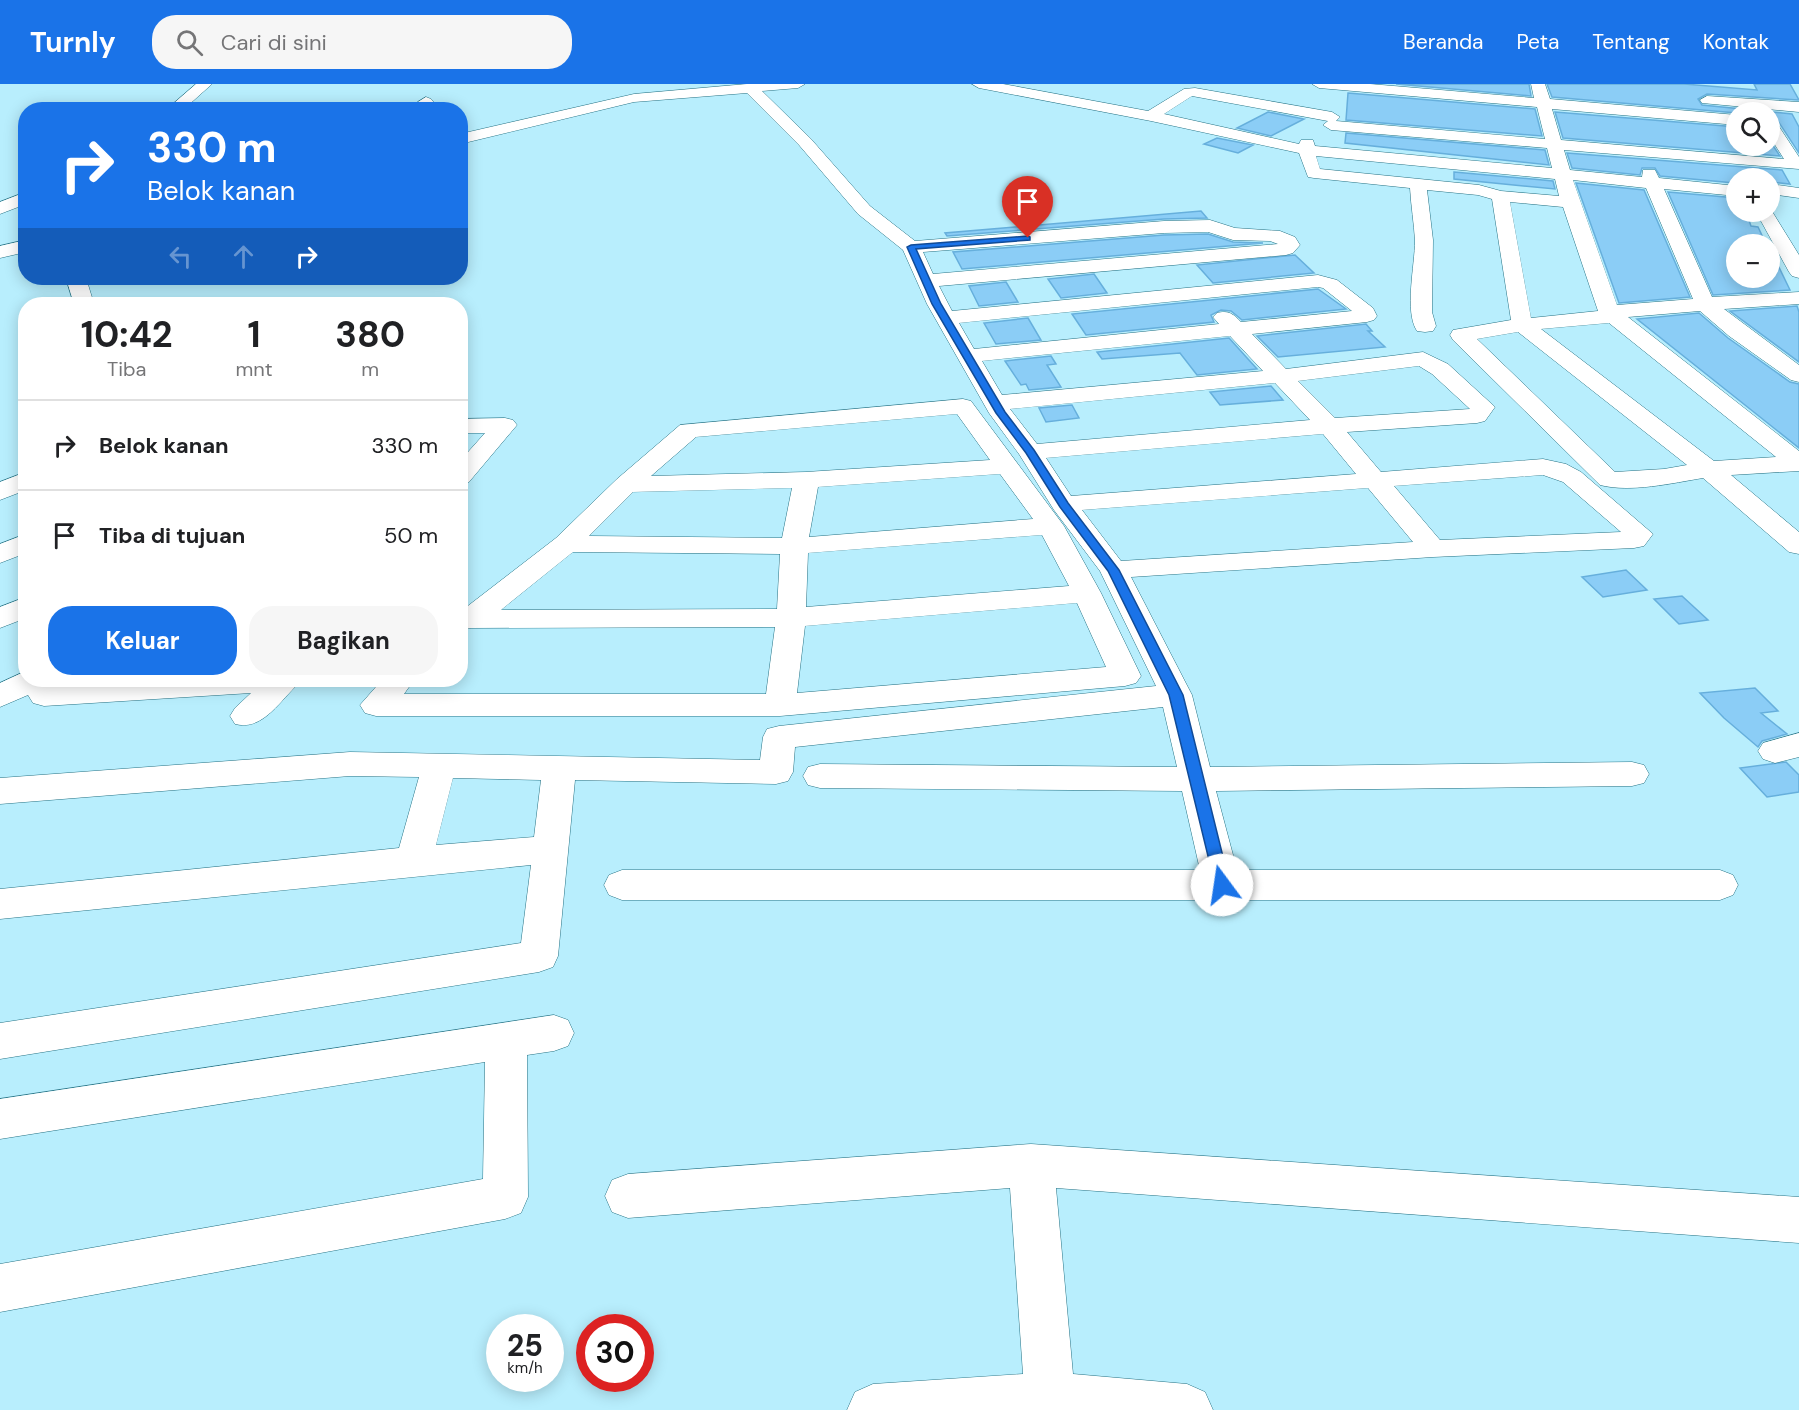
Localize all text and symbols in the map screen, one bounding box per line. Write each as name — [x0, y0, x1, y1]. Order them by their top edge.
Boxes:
search box — [152, 15, 572, 69]
text: Turnly — [30, 24, 116, 61]
icon: search — [173, 26, 206, 59]
text: Cari di sini — [221, 28, 327, 57]
text: Beranda — [1403, 28, 1484, 56]
text: Peta — [1517, 28, 1559, 56]
text: Tentang — [1592, 28, 1670, 56]
text: Kontak — [1703, 28, 1769, 56]
map controls — [1726, 102, 1780, 288]
button: search — [1726, 102, 1780, 156]
text: 330 m — [147, 120, 277, 175]
icon: right — [48, 126, 126, 204]
button: + — [1726, 168, 1780, 222]
text: Belok kanan — [147, 173, 295, 208]
pin — [1002, 176, 1053, 238]
icon: arrive — [1011, 185, 1044, 218]
button: − — [1726, 234, 1780, 288]
icon: left — [164, 240, 197, 273]
icon: ahead — [227, 240, 260, 273]
icon: right — [290, 240, 323, 273]
text: 10:42 — [81, 311, 173, 358]
text: 1 — [247, 311, 261, 358]
text: 380 — [335, 311, 405, 358]
text: Tiba — [107, 356, 146, 382]
text: mnt — [235, 356, 273, 382]
text: m — [361, 356, 379, 382]
icon: right — [48, 429, 81, 462]
text: Belok kanan — [99, 431, 229, 460]
text: 330 m — [371, 431, 438, 460]
icon: arrive — [48, 519, 81, 552]
text: Tiba di tujuan — [99, 521, 245, 550]
text: 50 m — [384, 521, 438, 550]
button: Keluar — [48, 606, 237, 675]
button: Bagikan — [249, 606, 438, 675]
position arrow — [1190, 853, 1254, 917]
speed limit sign: 30 — [576, 1314, 654, 1392]
text: 25 — [507, 1326, 543, 1365]
text: km/h — [507, 1358, 543, 1378]

